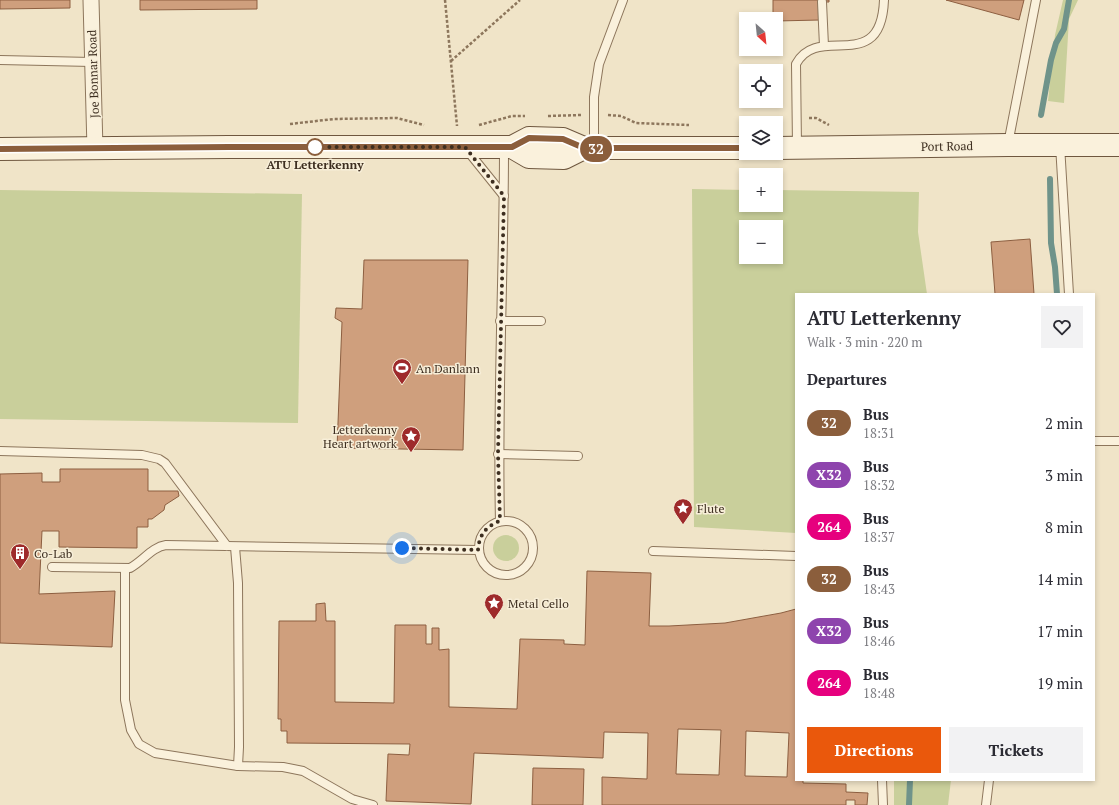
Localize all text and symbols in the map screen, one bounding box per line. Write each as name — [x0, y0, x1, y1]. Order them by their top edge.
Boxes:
north arrow — [739, 12, 783, 56]
map controls — [739, 12, 783, 264]
street label: Joe Bonnar Road — [84, 29, 102, 118]
button: locate — [739, 64, 783, 108]
button: layers — [739, 116, 783, 160]
line badge: 32 — [578, 136, 614, 162]
marker: ATU Letterkenny — [306, 138, 324, 156]
street label: Port Road — [921, 138, 974, 154]
text: 32 — [588, 139, 604, 158]
place label: ATU Letterkenny — [266, 157, 364, 172]
button: + — [739, 168, 783, 212]
button: − — [739, 220, 783, 264]
text: ATU Letterkenny — [807, 305, 961, 330]
button: heart — [1041, 306, 1083, 348]
text: Walk · 3 min · 220 m — [807, 333, 922, 351]
sports icon: An Danlann — [391, 357, 413, 385]
place label: An Danlann — [416, 361, 480, 376]
text: Departures — [807, 369, 887, 389]
text: Bus — [863, 404, 889, 424]
text: 32 — [821, 413, 837, 432]
text: 2 min — [1045, 413, 1083, 433]
place label: Letterkenny Heart artwork — [323, 422, 398, 451]
text: 18:31 — [863, 424, 895, 442]
place icon: Letterkenny Heart artwork — [400, 425, 422, 453]
text: Bus — [863, 456, 889, 476]
text: X32 — [816, 465, 842, 484]
text: 3 min — [1045, 465, 1083, 485]
text: 18:32 — [863, 476, 895, 494]
place icon: Flute — [672, 497, 694, 525]
place label: Flute — [697, 501, 725, 516]
text: Bus — [863, 508, 889, 528]
text: 264 — [817, 517, 841, 536]
text: 8 min — [1045, 517, 1083, 537]
text: 18:37 — [863, 528, 895, 546]
your location — [392, 538, 412, 558]
building icon: Co-Lab — [9, 542, 31, 570]
place label: Co-Lab — [34, 546, 73, 561]
text: Bus — [863, 560, 889, 580]
text: 32 — [821, 569, 837, 588]
text: 14 min — [1037, 569, 1083, 589]
text: 18:43 — [863, 580, 895, 598]
place icon: Metal Cello — [483, 592, 505, 620]
place label: Metal Cello — [508, 596, 569, 611]
text: Bus — [863, 612, 889, 632]
text: X32 — [816, 621, 842, 640]
text: 17 min — [1037, 621, 1083, 641]
text: 18:46 — [863, 632, 895, 650]
text: Bus — [863, 664, 889, 684]
text: 264 — [817, 673, 841, 692]
text: 19 min — [1037, 673, 1083, 693]
text: 18:48 — [863, 684, 895, 702]
button: Directions — [807, 727, 941, 773]
button: Tickets — [949, 727, 1083, 773]

